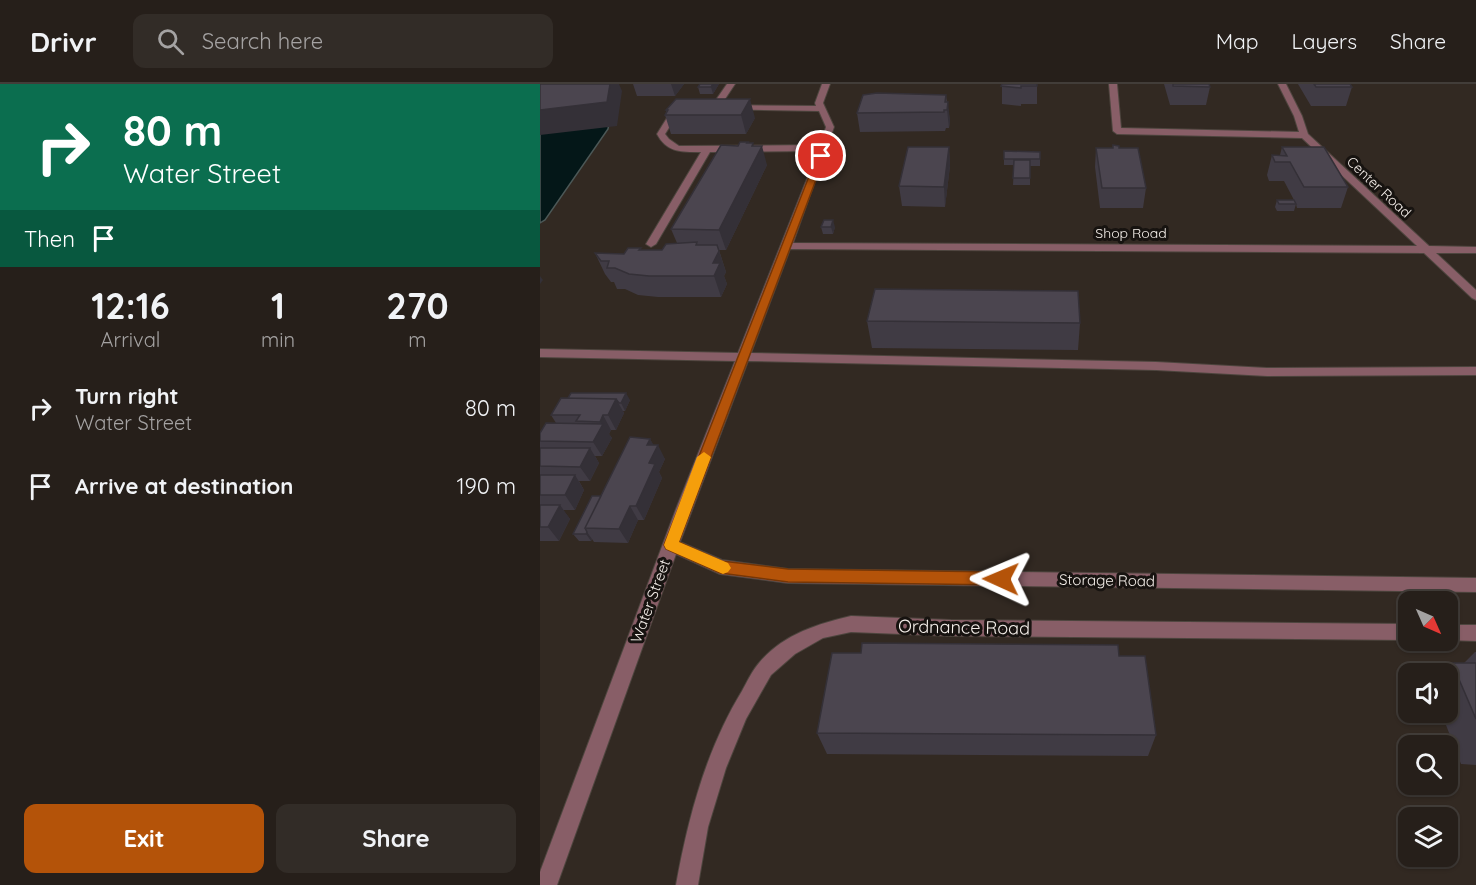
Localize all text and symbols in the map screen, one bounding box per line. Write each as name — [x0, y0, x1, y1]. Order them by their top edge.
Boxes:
search box — [133, 14, 553, 68]
text: Drivr — [30, 24, 97, 59]
icon: search — [154, 25, 187, 58]
text: Search here — [202, 27, 323, 55]
text: Map — [1216, 28, 1259, 54]
text: Layers — [1292, 28, 1357, 54]
text: Share — [1390, 28, 1446, 54]
text: 80 m — [123, 104, 222, 157]
icon: right — [24, 108, 102, 186]
pin — [795, 130, 846, 181]
icon: arrive — [804, 139, 837, 172]
street label: Center Road — [1343, 153, 1415, 221]
text: Water Street — [123, 156, 281, 190]
icon: arrive — [87, 222, 120, 255]
street label: Shop Road — [1095, 224, 1167, 242]
text: Then — [24, 225, 75, 253]
text: 12:16 — [91, 283, 170, 328]
text: 1 — [271, 283, 285, 328]
text: 270 — [386, 283, 449, 328]
text: Arrival — [101, 327, 160, 352]
text: min — [261, 327, 295, 352]
text: m — [408, 327, 427, 352]
text: Turn right — [75, 382, 179, 410]
icon: right — [24, 392, 57, 425]
text: 80 m — [465, 394, 516, 422]
text: Water Street — [75, 410, 192, 435]
icon: arrive — [24, 470, 57, 503]
text: Arrive at destination — [75, 472, 293, 500]
text: 190 m — [456, 472, 516, 500]
position arrow — [969, 547, 1033, 611]
street label: Water Street — [626, 556, 674, 646]
street label: Storage Road — [1059, 570, 1155, 590]
north arrow — [1398, 591, 1458, 651]
map controls — [1398, 591, 1458, 867]
street label: Ordnance Road — [898, 614, 1030, 640]
button: sound — [1398, 663, 1458, 723]
button: search — [1398, 735, 1458, 795]
button: Exit — [24, 804, 264, 873]
button: Share — [276, 804, 516, 873]
button: layers — [1398, 807, 1458, 867]

